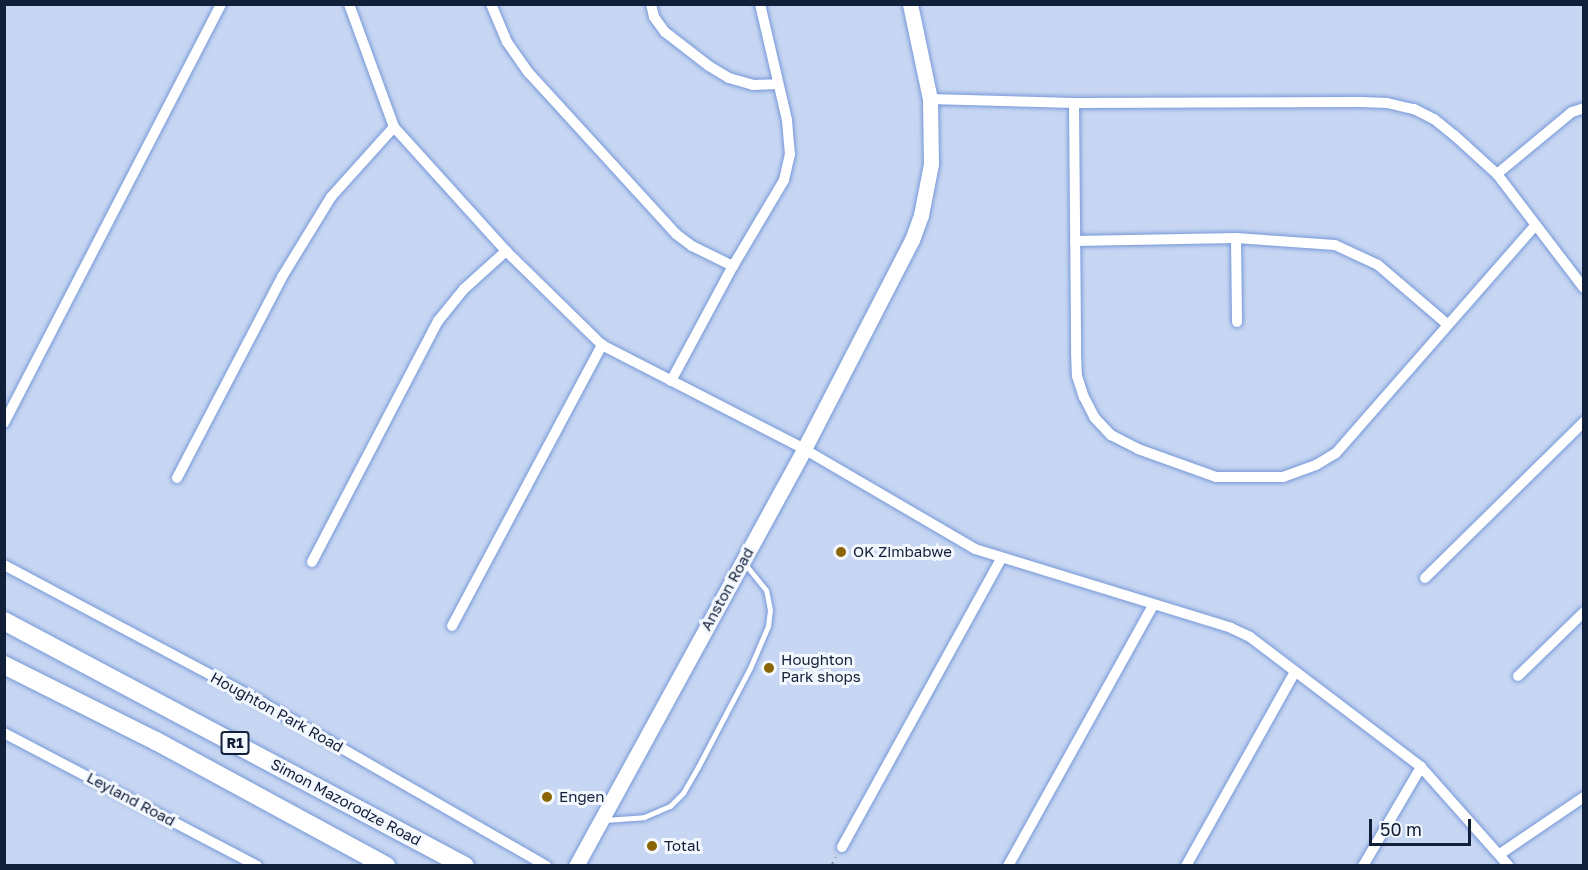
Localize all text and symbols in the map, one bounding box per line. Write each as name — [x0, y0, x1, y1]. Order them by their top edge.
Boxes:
place label: OK Zimbabwe — [853, 543, 952, 561]
street label: Anston Road — [697, 544, 757, 634]
marker: OK Zimbabwe — [834, 545, 848, 559]
place label: Houghton Park shops — [781, 650, 861, 685]
marker: Houghton Park shops — [762, 661, 776, 675]
street label: Houghton Park Road — [208, 668, 346, 756]
road number: R1 — [220, 732, 250, 754]
street label: Simon Mazorodze Road — [268, 755, 424, 849]
street label: Leyland Road — [84, 768, 178, 830]
place label: Engen — [559, 788, 605, 806]
marker: Engen — [540, 790, 554, 804]
scale bar — [1372, 807, 1474, 845]
text: 50 m — [1380, 818, 1422, 840]
place label: Total — [664, 837, 700, 855]
marker: Total — [645, 839, 659, 853]

